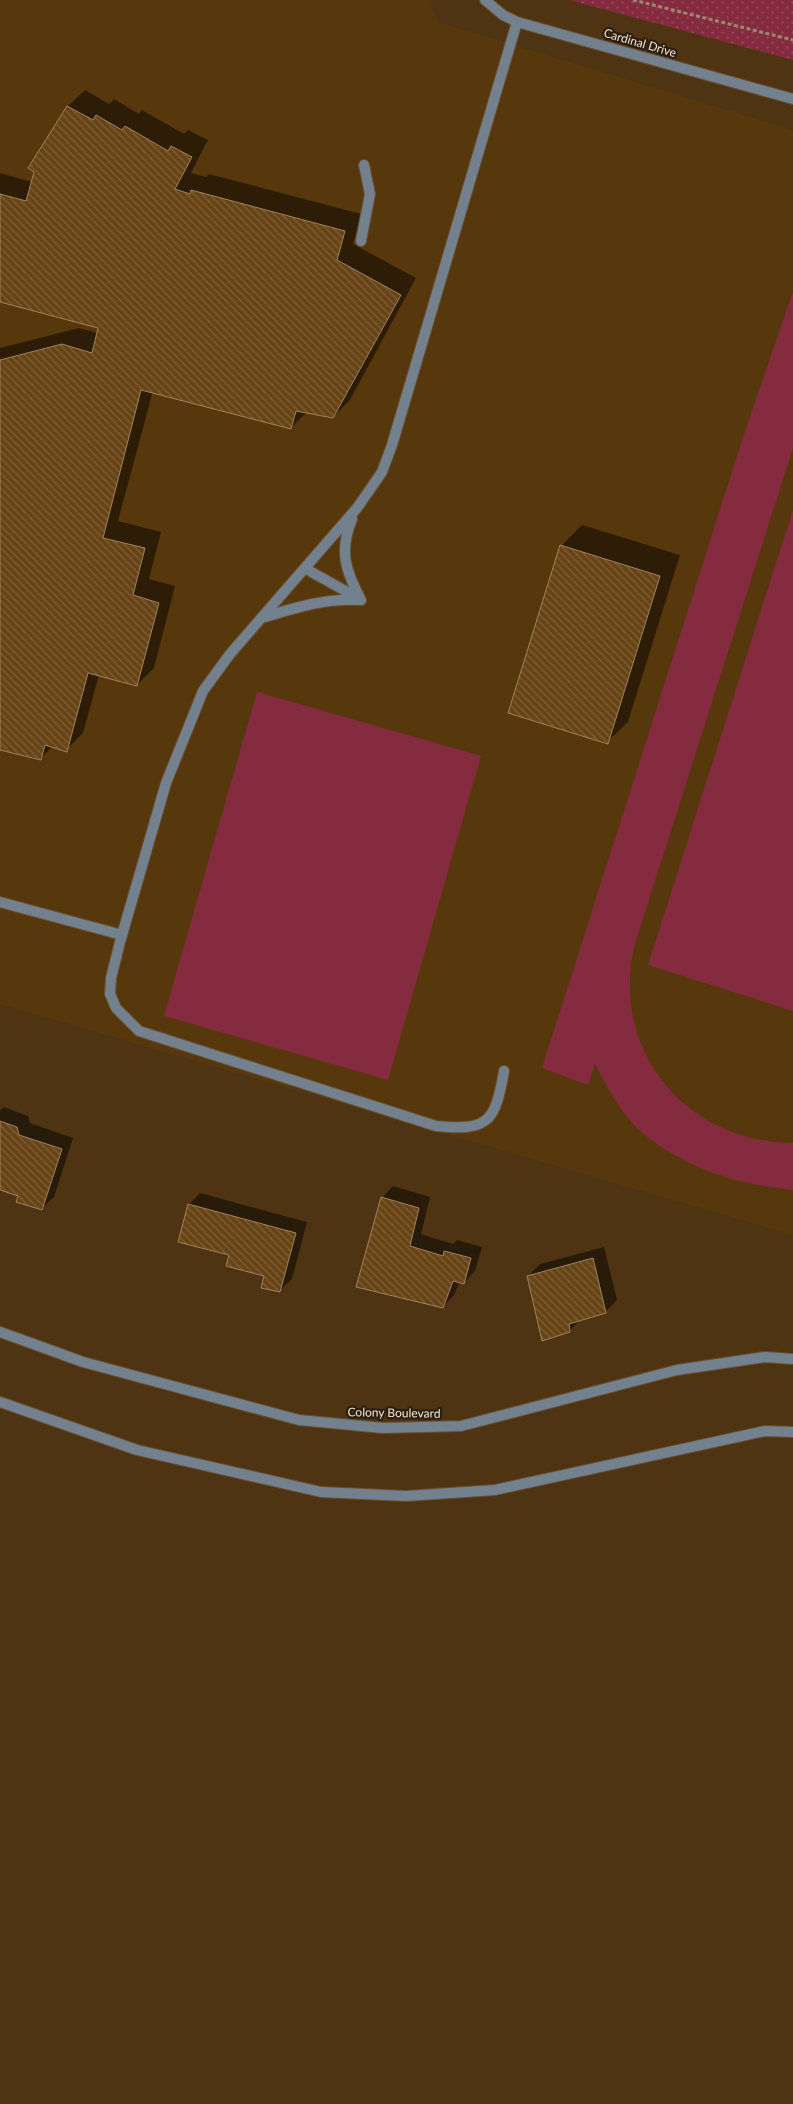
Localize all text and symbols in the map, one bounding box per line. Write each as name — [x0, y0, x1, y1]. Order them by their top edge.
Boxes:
street label: Cardinal Drive — [602, 25, 678, 60]
street label: Colony Boulevard — [347, 1404, 441, 1421]

